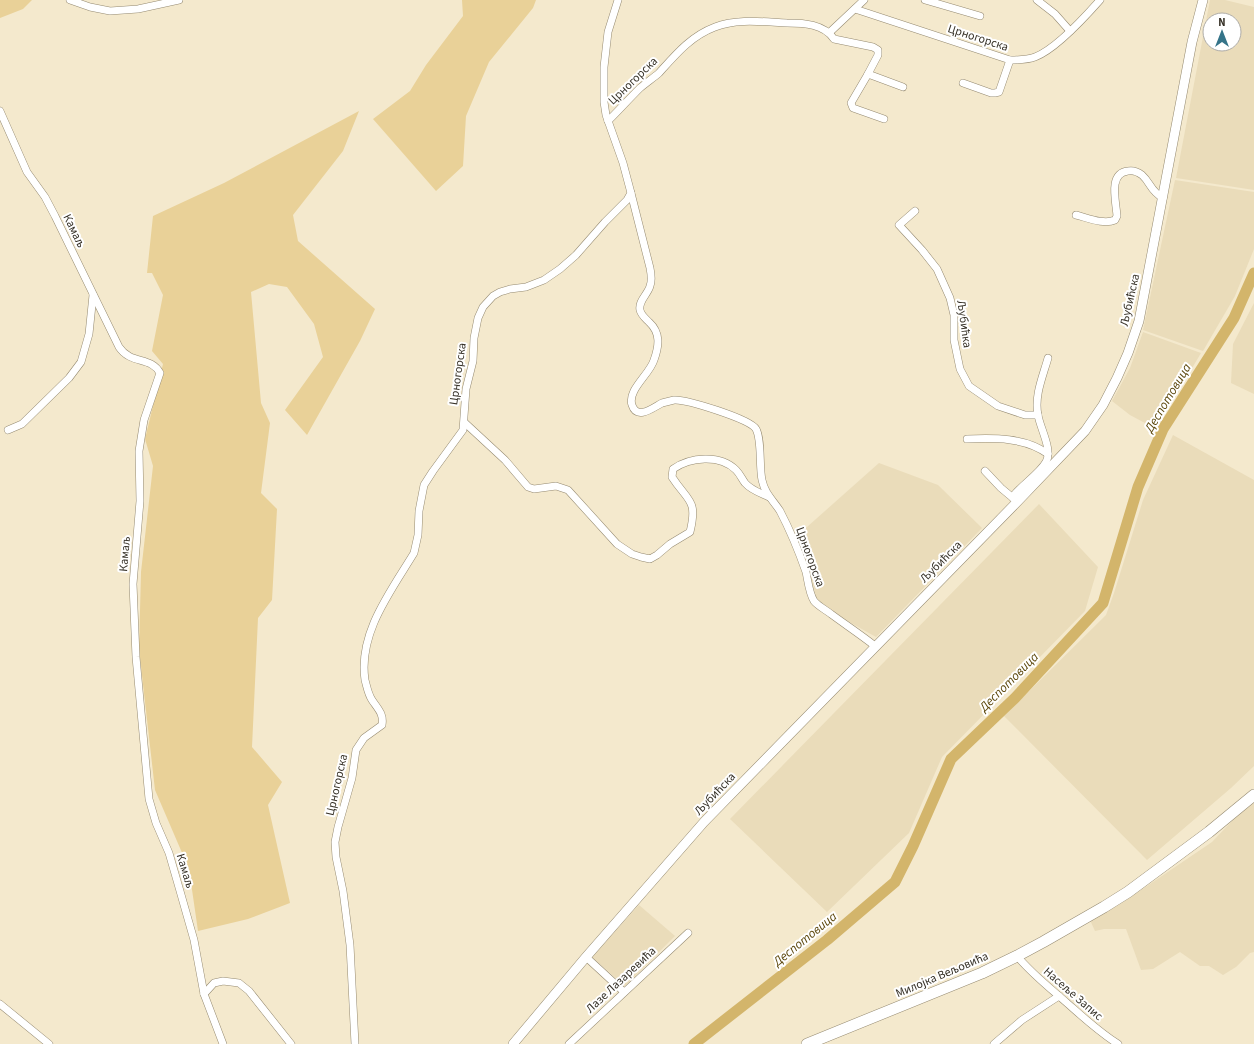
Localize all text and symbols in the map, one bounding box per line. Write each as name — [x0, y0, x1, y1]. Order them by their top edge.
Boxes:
north arrow — [1202, 12, 1242, 52]
text: N — [1218, 15, 1226, 30]
street label: Црногорска — [946, 20, 1010, 56]
street label: Црногорска — [605, 53, 661, 109]
street label: Камаљ — [59, 211, 89, 251]
street label: Љубићска — [1116, 272, 1144, 328]
street label: Љубићка — [952, 299, 976, 349]
street label: Црногорска — [445, 342, 471, 406]
water label: Деспотовица — [1140, 360, 1196, 437]
street label: Црногорска — [791, 525, 829, 589]
street label: Камаљ — [115, 535, 135, 572]
street label: Љубићска — [916, 537, 966, 587]
water label: Деспотовица — [975, 648, 1043, 716]
street label: Црногорска — [322, 753, 352, 817]
street label: Љубићска — [690, 769, 740, 819]
street label: Камаљ — [172, 852, 198, 891]
water label: Деспотовица — [768, 908, 841, 971]
street label: Лазе Лазаревића — [582, 943, 660, 1017]
street label: Милојка Вељовића — [893, 948, 991, 1002]
street label: Насеље Запис — [1040, 963, 1107, 1025]

